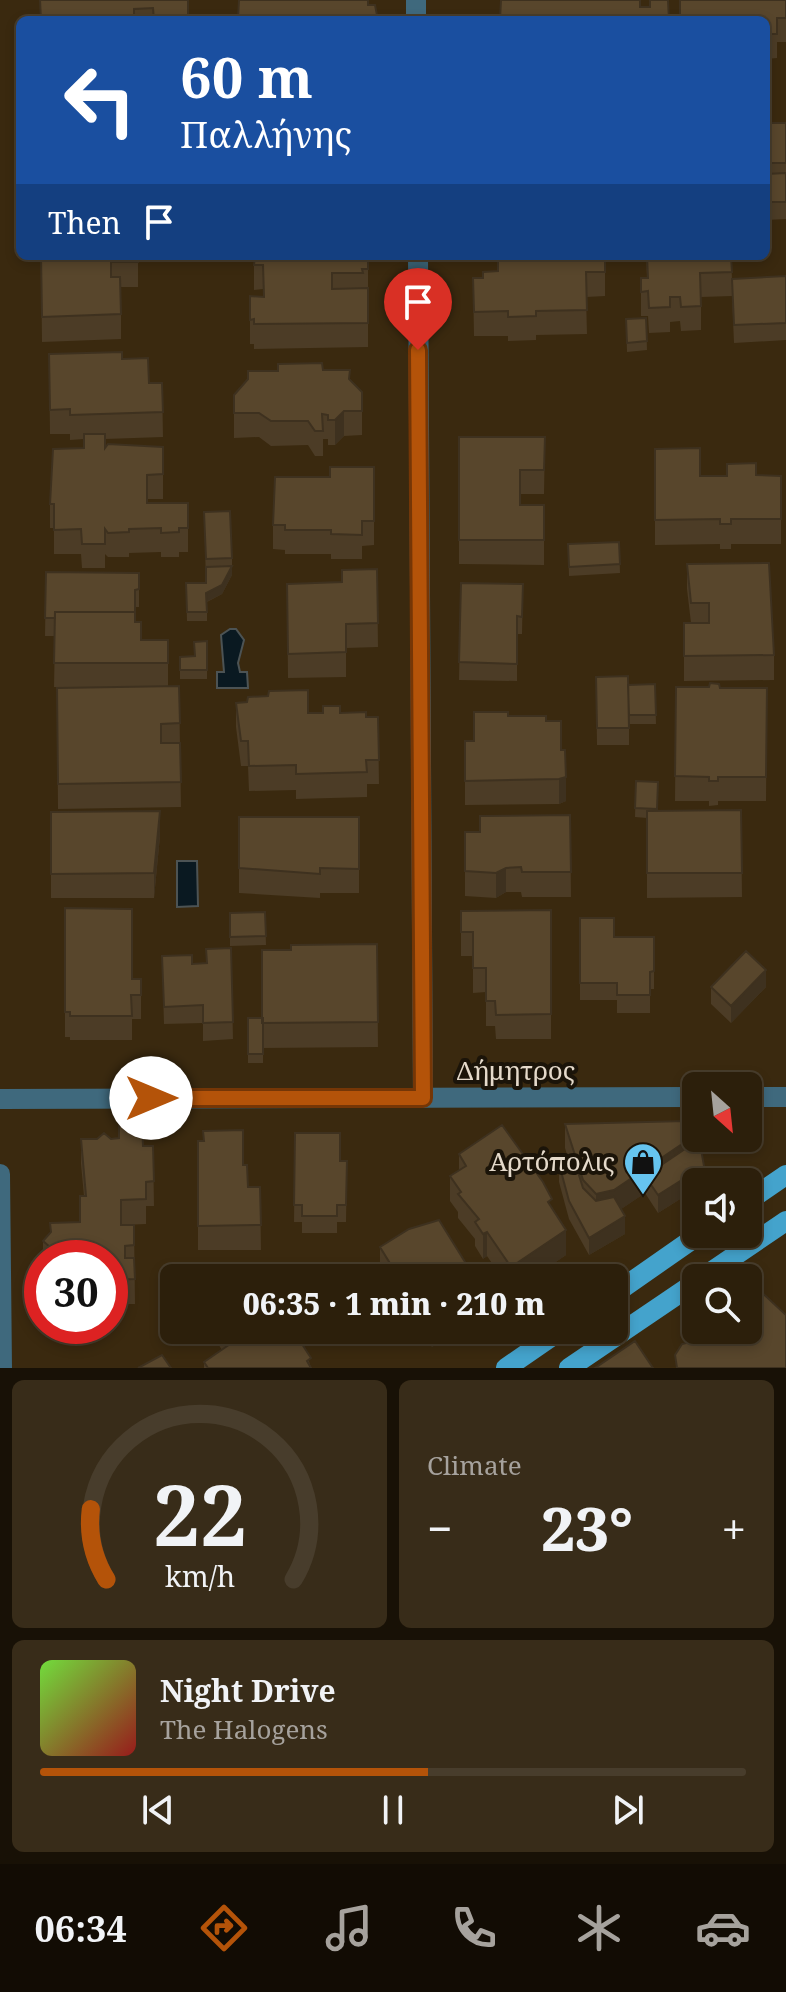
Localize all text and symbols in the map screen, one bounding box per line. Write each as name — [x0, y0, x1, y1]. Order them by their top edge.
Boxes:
text: 60 m — [180, 38, 313, 114]
icon: left — [48, 48, 152, 152]
text: Παλλήνης — [180, 110, 352, 159]
icon: arrive — [137, 200, 181, 244]
text: Then — [48, 202, 121, 243]
pin — [384, 268, 452, 350]
icon: arrive — [396, 280, 440, 324]
street label: Δήμητρος — [457, 1052, 575, 1088]
position arrow — [109, 1056, 193, 1140]
north arrow — [682, 1072, 762, 1152]
map controls — [682, 1072, 762, 1344]
shop icon: Αρτόπολις — [622, 1141, 664, 1196]
place label: Αρτόπολις — [489, 1143, 615, 1179]
button: sound — [682, 1168, 762, 1248]
speed limit sign: 30 — [24, 1240, 128, 1344]
button: search — [682, 1264, 762, 1344]
text: 06:35 · 1 min · 210 m — [243, 1283, 545, 1324]
text: Climate — [427, 1447, 522, 1483]
text: 22 — [152, 1457, 247, 1570]
text: 23° — [541, 1487, 633, 1569]
text: − — [427, 1498, 452, 1558]
text: + — [721, 1498, 746, 1558]
text: km/h — [164, 1556, 235, 1595]
text: Night Drive — [160, 1670, 336, 1711]
text: The Halogens — [160, 1711, 328, 1747]
icon: previous — [136, 1788, 180, 1832]
icon: pause — [371, 1788, 415, 1832]
icon: next — [606, 1788, 650, 1832]
icon: directions — [196, 1900, 252, 1956]
icon: music — [321, 1900, 377, 1956]
icon: phone — [446, 1900, 502, 1956]
icon: climate — [571, 1900, 627, 1956]
icon: car — [695, 1900, 751, 1956]
text: 06:34 — [34, 1904, 127, 1953]

